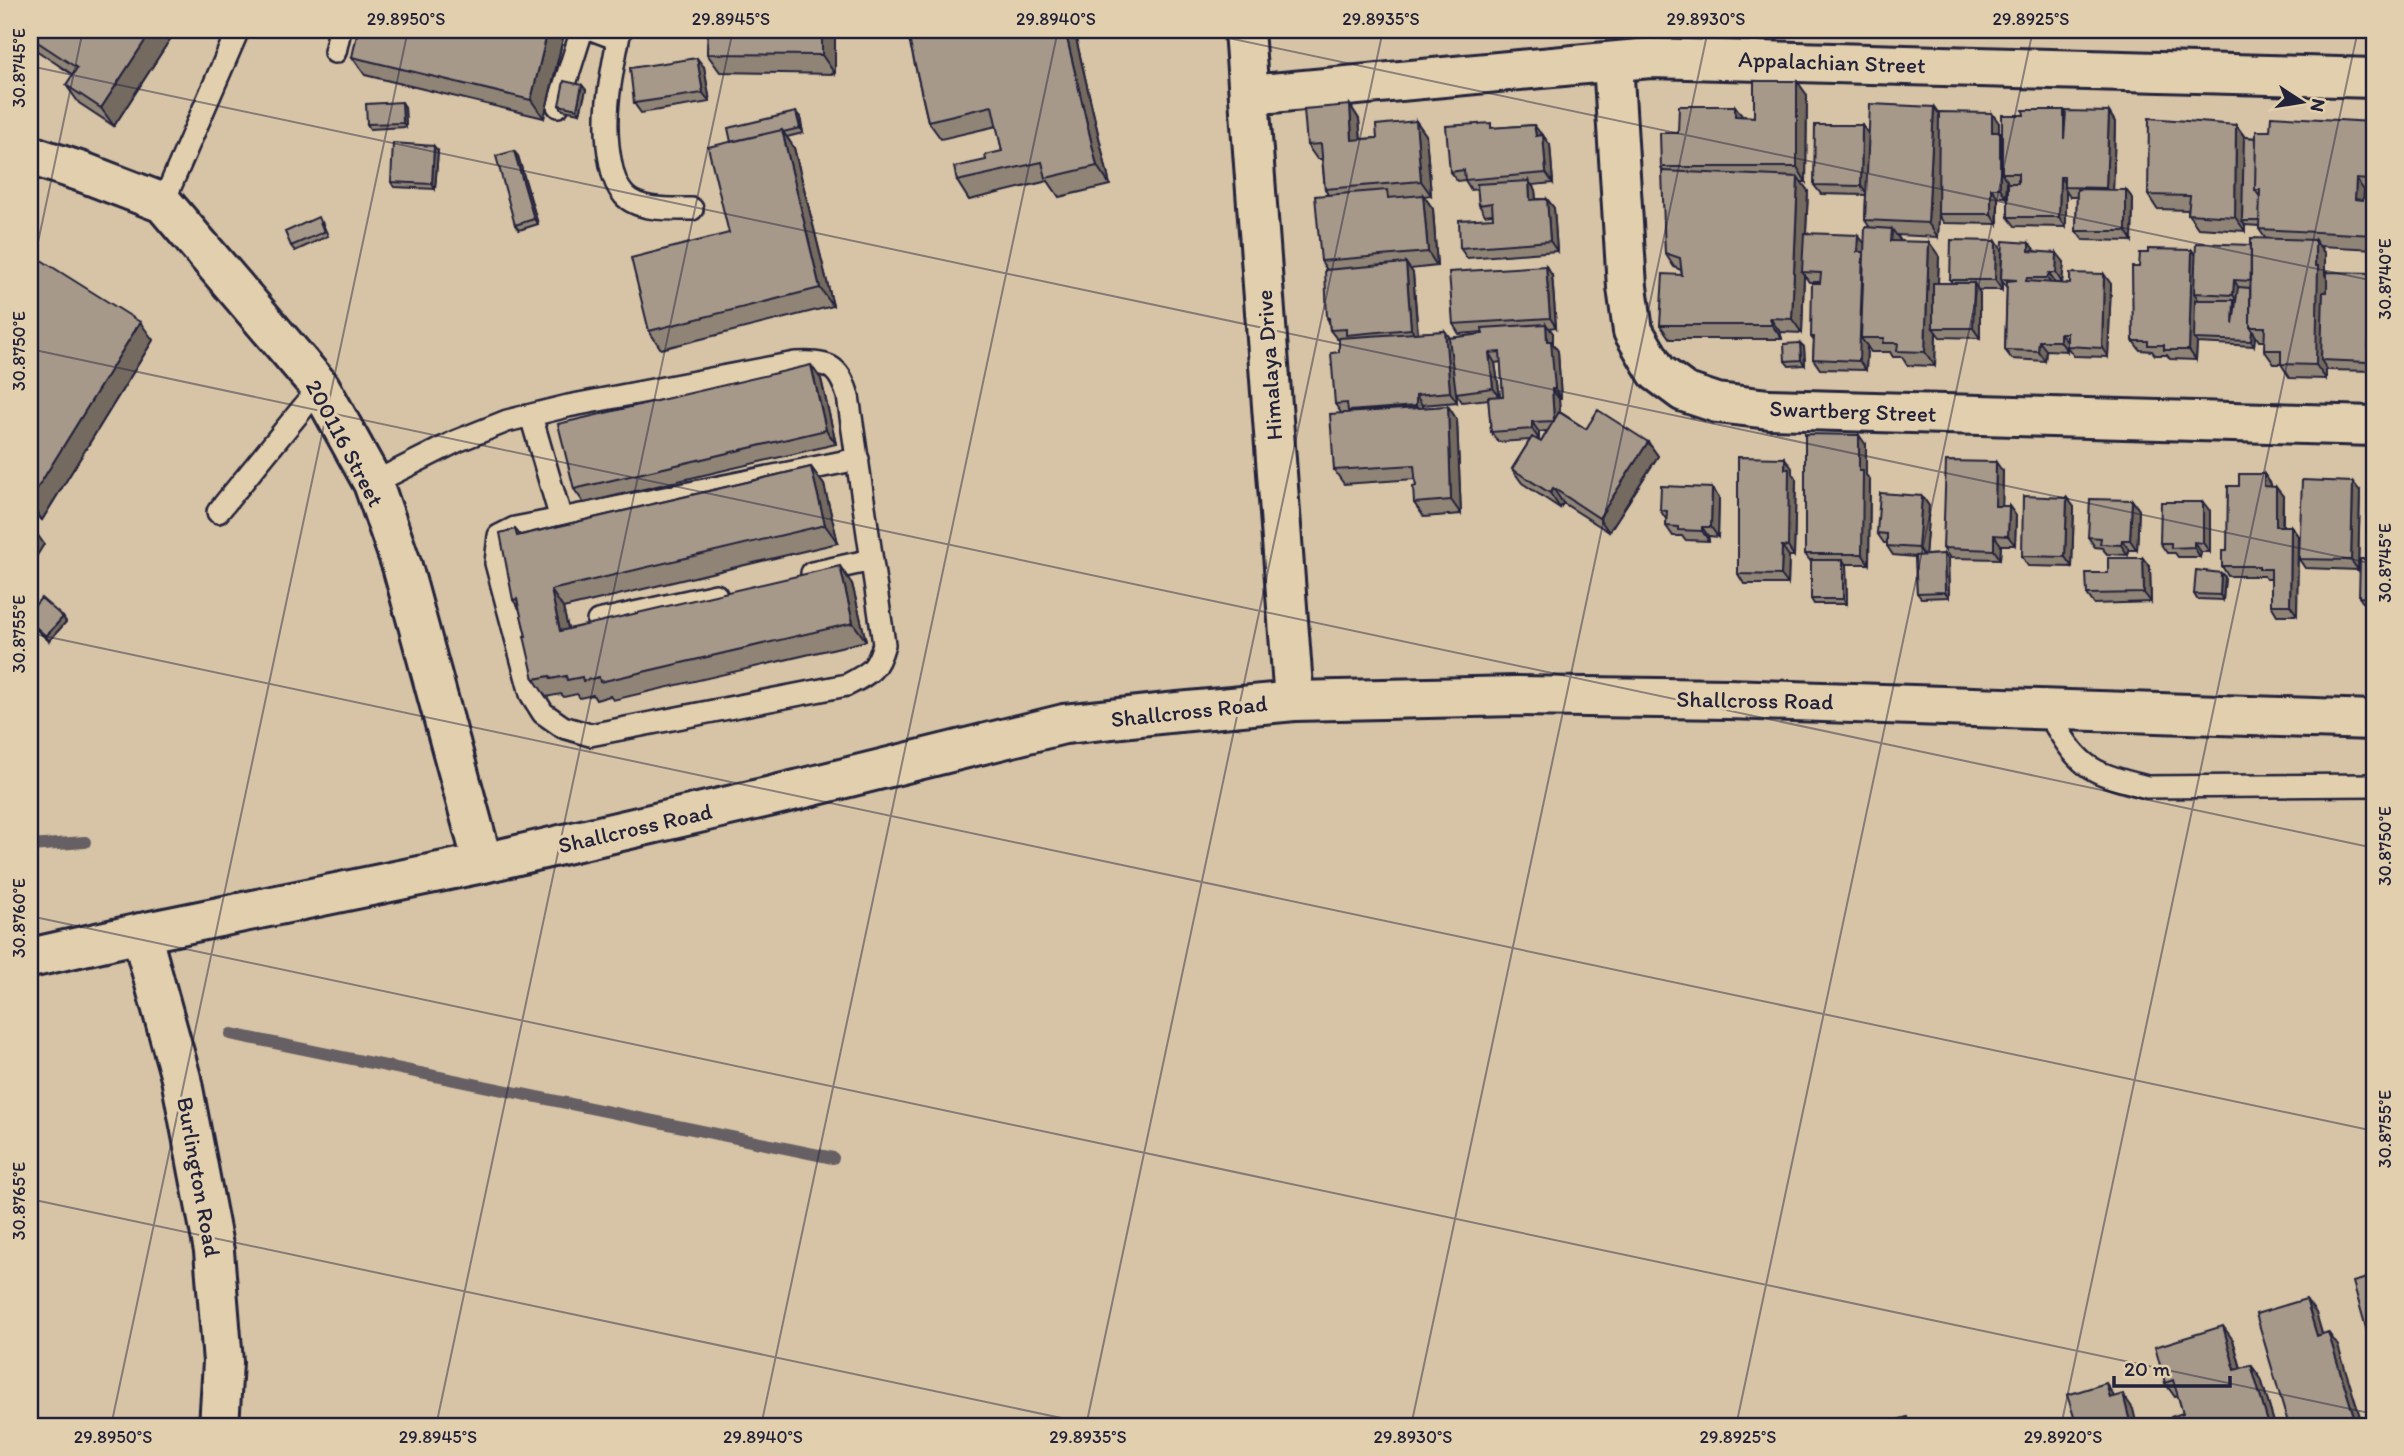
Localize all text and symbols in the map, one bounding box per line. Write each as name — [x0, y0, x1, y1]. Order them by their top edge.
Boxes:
text: 29.8950°S — [367, 8, 445, 30]
text: 29.8945°S — [692, 8, 770, 30]
text: 29.8940°S — [1016, 8, 1096, 30]
text: 29.8935°S — [1342, 8, 1420, 30]
text: 29.8930°S — [1667, 8, 1745, 30]
text: 29.8925°S — [1993, 8, 2069, 30]
text: 30.8745°E — [8, 28, 30, 108]
street label: Appalachian Street — [1738, 45, 1927, 79]
north arrow — [2268, 66, 2338, 136]
text: N — [2306, 97, 2331, 114]
text: 30.8740°E — [2374, 238, 2396, 320]
street label: Himalaya Drive — [1250, 289, 1288, 441]
text: 30.8750°E — [8, 311, 30, 391]
street label: 200116 Street — [300, 375, 390, 512]
street label: Swartberg Street — [1769, 394, 1937, 428]
text: 30.8745°E — [2374, 523, 2396, 603]
text: 30.8755°E — [8, 595, 30, 673]
street label: Shallcross Road — [1676, 685, 1834, 715]
street label: Shallcross Road — [1109, 689, 1269, 733]
street label: Shallcross Road — [555, 797, 715, 859]
text: 30.8750°E — [2374, 806, 2396, 886]
text: 30.8760°E — [8, 878, 30, 958]
text: 30.8755°E — [2374, 1090, 2396, 1168]
street label: Burlington Road — [171, 1095, 227, 1259]
text: 30.8765°E — [8, 1162, 30, 1240]
scale bar — [2114, 1344, 2229, 1388]
text: 20 m — [2124, 1356, 2171, 1381]
text: 29.8950°S — [74, 1426, 152, 1448]
text: 29.8945°S — [399, 1426, 477, 1448]
text: 29.8940°S — [723, 1426, 803, 1448]
text: 29.8935°S — [1049, 1426, 1127, 1448]
text: 29.8930°S — [1374, 1426, 1452, 1448]
text: 29.8925°S — [1700, 1426, 1776, 1448]
text: 29.8920°S — [2024, 1426, 2102, 1448]

